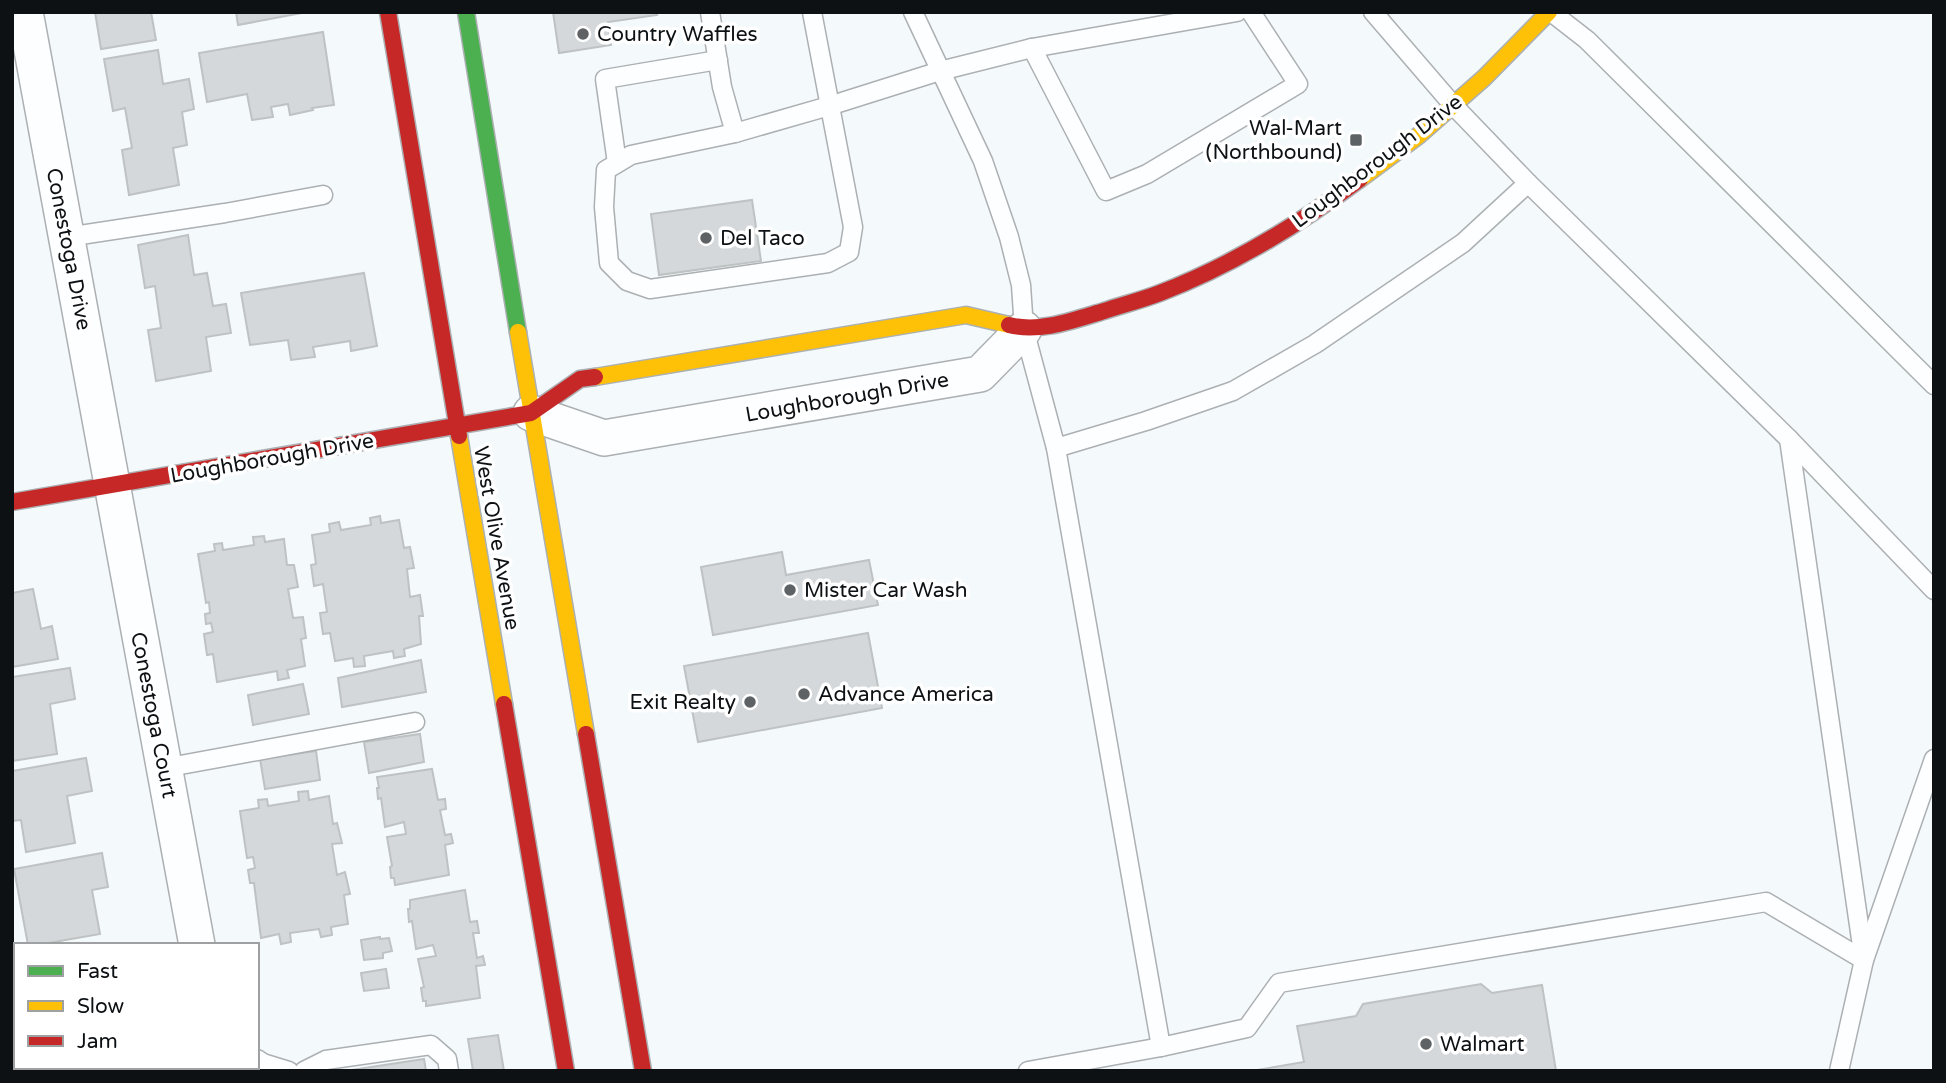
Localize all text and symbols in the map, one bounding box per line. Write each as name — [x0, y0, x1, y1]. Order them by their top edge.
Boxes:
place label: Country Waffles — [597, 22, 758, 47]
marker: Country Waffles — [575, 26, 591, 42]
street label: Loughborough Drive — [1287, 89, 1467, 233]
place label: Wal-Mart (Northbound) — [1206, 116, 1342, 165]
marker: Wal-Mart (Northbound) — [1348, 132, 1364, 148]
street label: Conestoga Drive — [41, 166, 97, 332]
place label: Del Taco — [720, 226, 805, 251]
marker: Del Taco — [698, 230, 714, 246]
street label: Loughborough Drive — [743, 367, 951, 428]
street label: Loughborough Drive — [168, 428, 376, 489]
street label: West Olive Avenue — [468, 444, 525, 632]
place label: Mister Car Wash — [804, 578, 968, 603]
marker: Mister Car Wash — [782, 582, 798, 598]
street label: Conestoga Court — [125, 630, 182, 800]
place label: Advance America — [818, 682, 994, 707]
marker: Advance America — [796, 686, 812, 702]
place label: Exit Realty — [629, 690, 736, 715]
marker: Exit Realty — [742, 694, 758, 710]
legend — [14, 943, 259, 1069]
text: Fast — [77, 959, 118, 984]
text: Slow — [77, 994, 125, 1019]
text: Jam — [77, 1029, 118, 1054]
place label: Walmart — [1440, 1032, 1525, 1057]
marker: Walmart — [1418, 1036, 1434, 1052]

